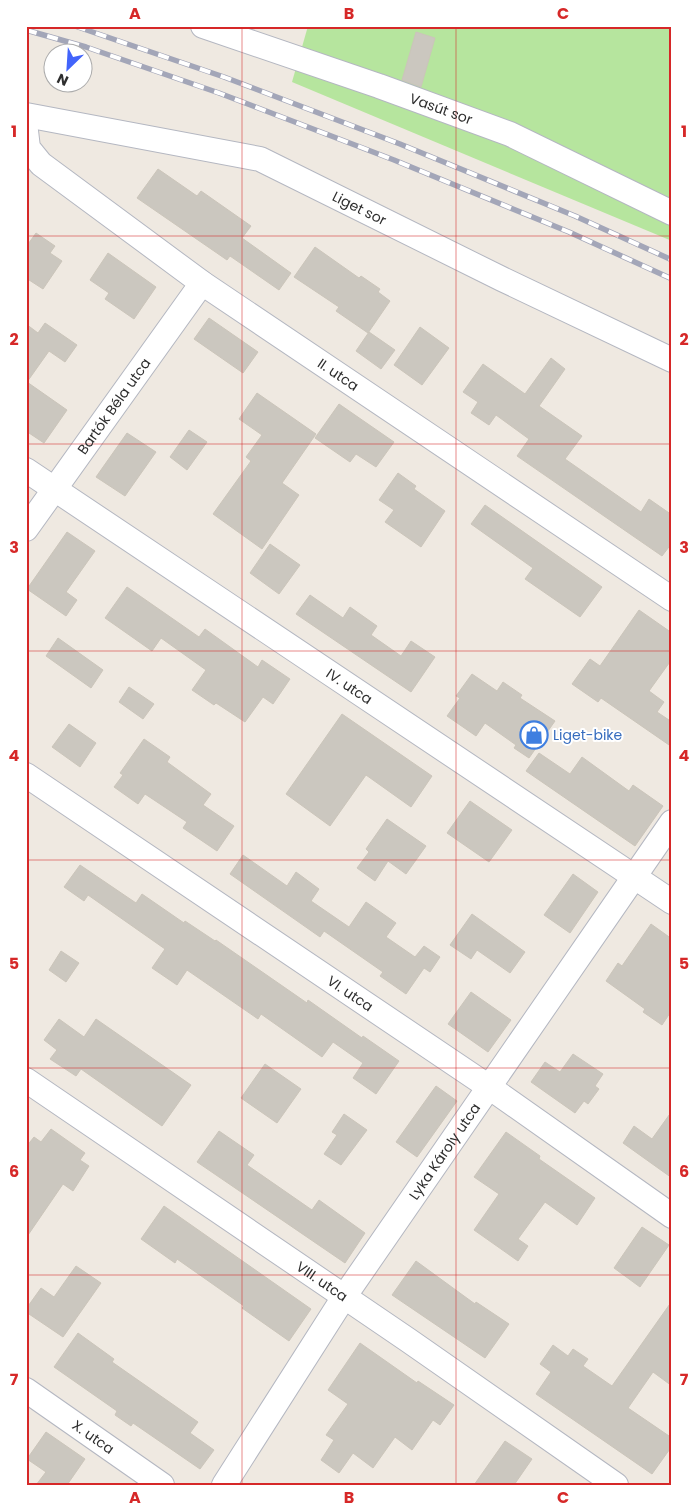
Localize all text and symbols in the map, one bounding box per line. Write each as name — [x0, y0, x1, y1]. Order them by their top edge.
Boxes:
text: A — [129, 2, 141, 25]
text: B — [344, 2, 354, 25]
text: C — [557, 2, 569, 25]
north arrow — [42, 42, 92, 92]
text: N — [54, 68, 72, 91]
street label: Vasút sor — [407, 88, 475, 129]
text: 1 — [11, 120, 17, 143]
text: 1 — [681, 120, 687, 143]
street label: Liget sor — [329, 186, 390, 230]
text: 2 — [9, 328, 19, 351]
text: 2 — [679, 328, 689, 351]
street label: Bartók Béla utca — [72, 354, 155, 459]
street label: II. utca — [314, 354, 363, 396]
text: 3 — [9, 536, 19, 559]
text: 3 — [679, 536, 689, 559]
street label: IV. utca — [322, 664, 376, 709]
shop icon: Liget-bike — [519, 720, 549, 750]
place label: Liget-bike — [553, 725, 623, 745]
text: 4 — [9, 744, 20, 767]
text: 4 — [679, 744, 690, 767]
text: 5 — [9, 952, 19, 975]
text: 5 — [679, 952, 689, 975]
street label: VI. utca — [323, 971, 377, 1016]
street label: Lyka Károly utca — [404, 1099, 485, 1204]
text: 6 — [9, 1160, 19, 1183]
text: 6 — [679, 1160, 689, 1183]
street label: VIII. utca — [292, 1257, 352, 1306]
text: 7 — [10, 1368, 19, 1391]
text: 7 — [680, 1368, 689, 1391]
street label: X. utca — [68, 1415, 118, 1459]
text: A — [129, 1486, 141, 1509]
text: B — [344, 1486, 354, 1509]
text: C — [557, 1486, 569, 1509]

